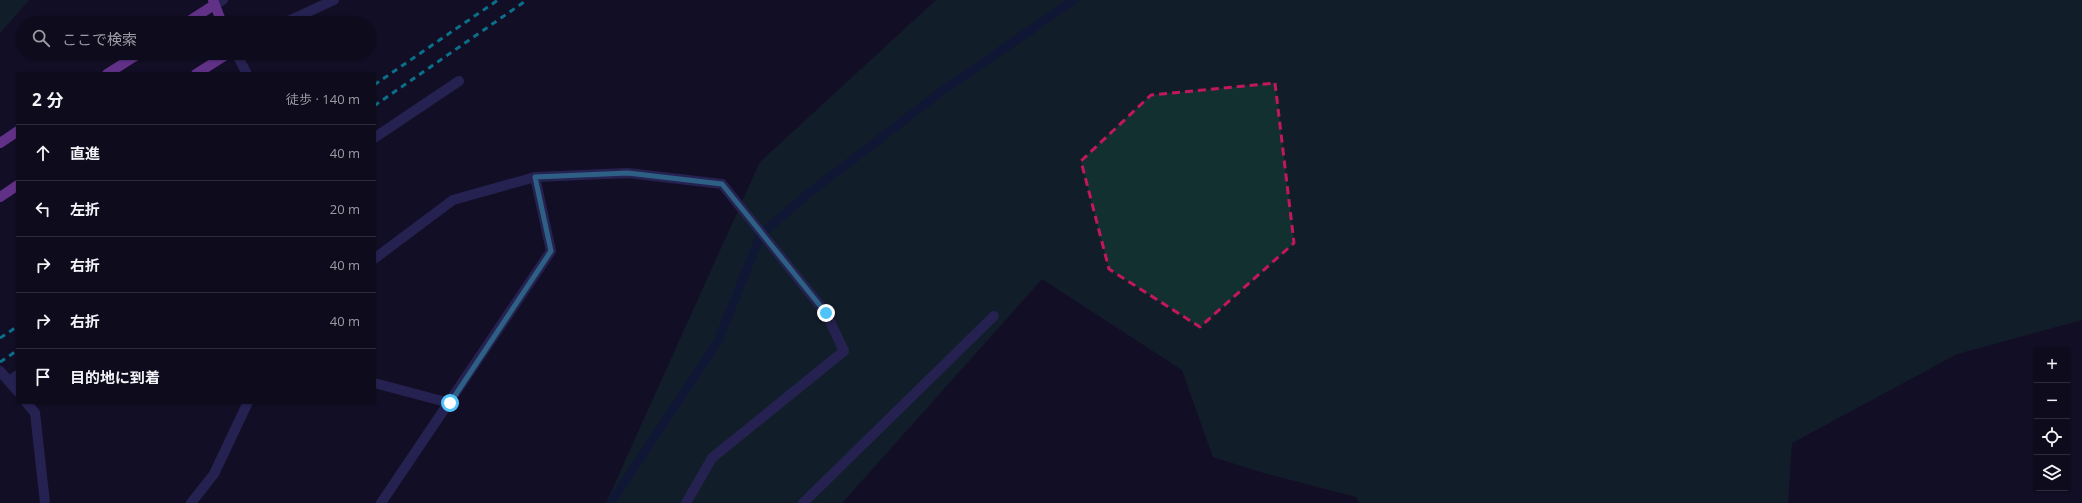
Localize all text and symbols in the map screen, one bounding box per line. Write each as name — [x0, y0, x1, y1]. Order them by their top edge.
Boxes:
search box — [16, 16, 376, 60]
icon: search — [30, 27, 52, 49]
text: ここで検索 — [62, 29, 137, 49]
text: 2 分 — [32, 88, 63, 111]
text: 徒歩 · 140 m — [286, 90, 360, 108]
icon: ahead — [32, 142, 54, 164]
text: 直進 — [70, 143, 100, 163]
text: 40 m — [330, 144, 360, 162]
icon: left — [32, 198, 54, 220]
text: 左折 — [70, 199, 100, 219]
text: 20 m — [330, 200, 360, 218]
icon: right — [32, 254, 54, 276]
text: 右折 — [70, 255, 100, 275]
text: 40 m — [330, 256, 360, 274]
route end — [817, 304, 835, 322]
icon: right — [32, 310, 54, 332]
text: 右折 — [70, 311, 100, 331]
text: 40 m — [330, 312, 360, 330]
map controls — [2034, 347, 2070, 491]
button: + — [2034, 347, 2070, 383]
icon: arrive — [32, 366, 54, 388]
text: 目的地に到着 — [70, 367, 160, 387]
button: − — [2034, 383, 2070, 419]
route start — [441, 394, 459, 412]
button: locate — [2034, 419, 2070, 455]
button: layers — [2034, 455, 2070, 491]

